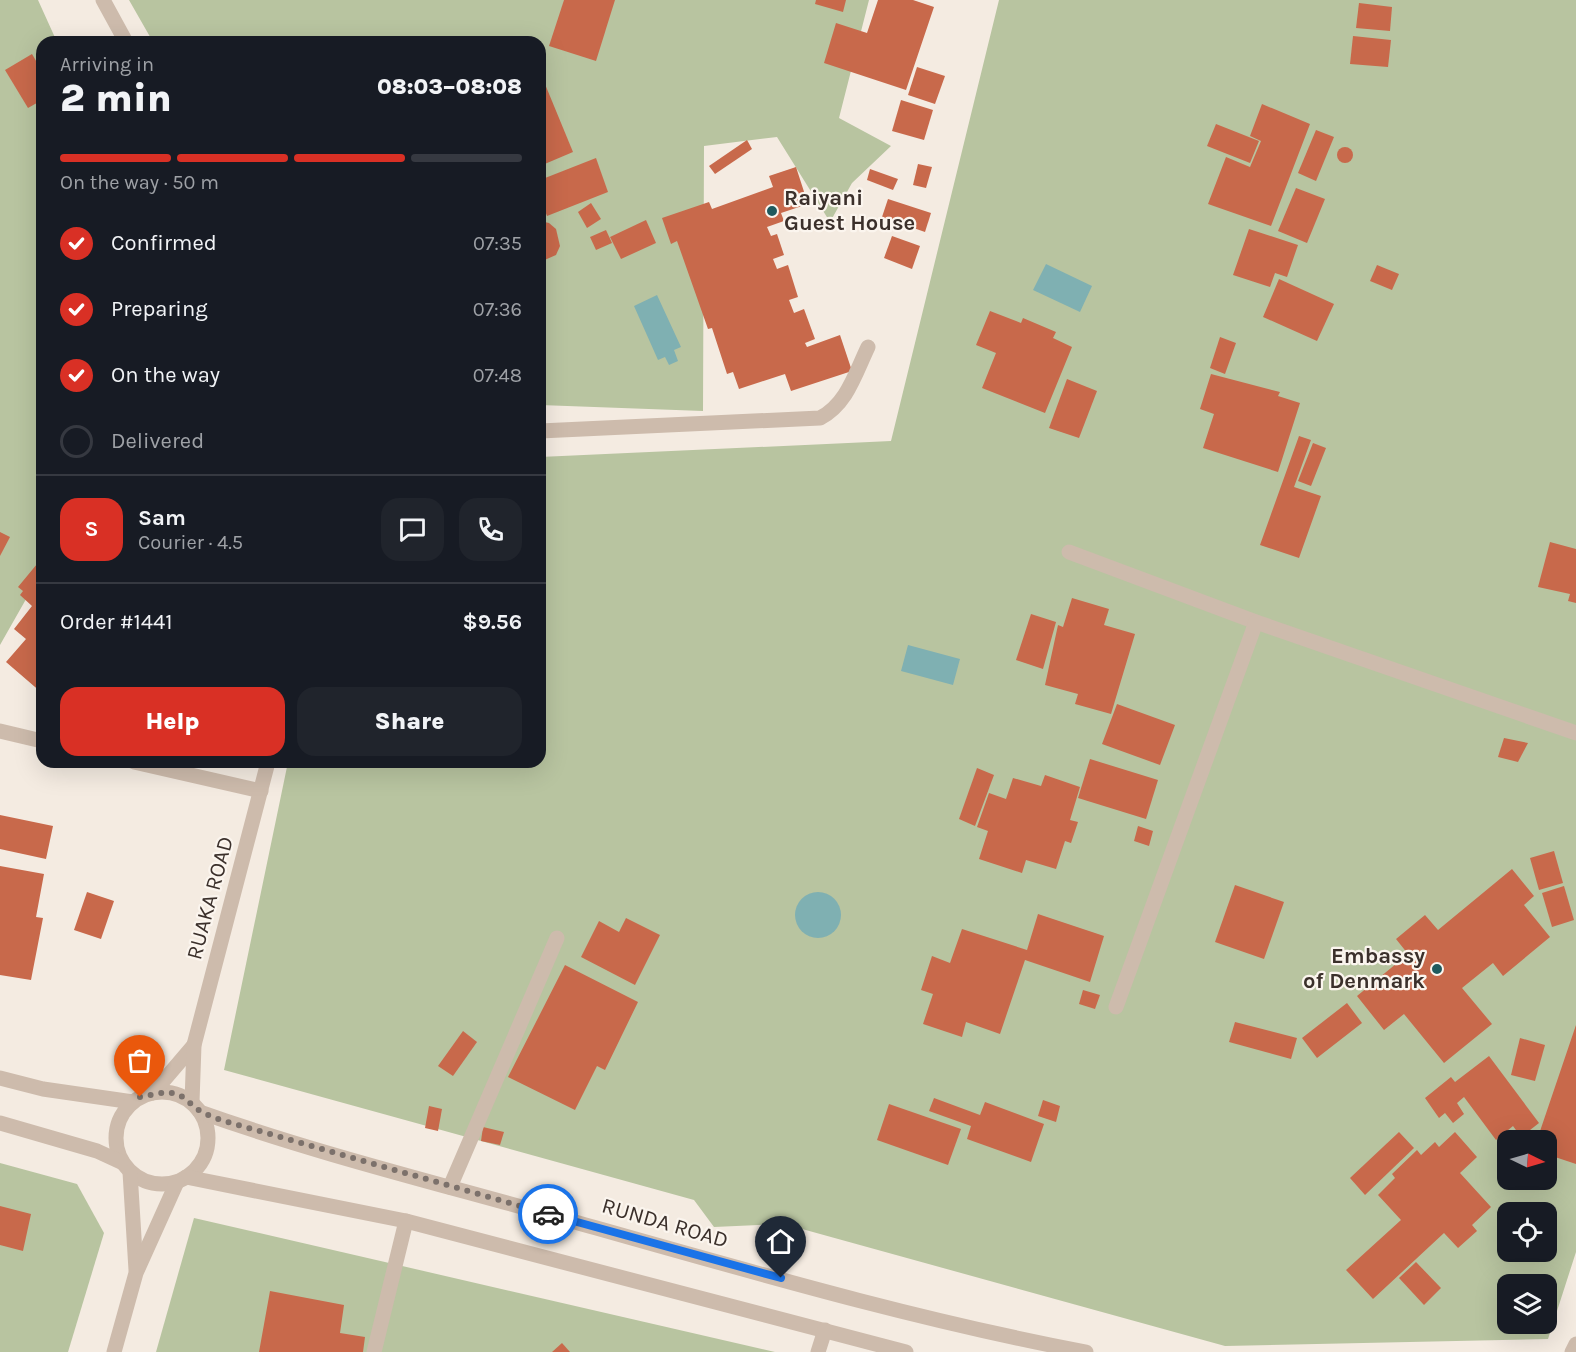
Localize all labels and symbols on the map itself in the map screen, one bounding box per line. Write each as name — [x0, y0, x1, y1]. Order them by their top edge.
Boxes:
place label: Raiyani Guest House — [784, 185, 915, 236]
marker: Raiyani Guest House — [765, 204, 779, 218]
street label: RUAKA ROAD — [181, 834, 239, 962]
place label: Embassy of Denmark — [1303, 943, 1425, 994]
marker: Embassy of Denmark — [1430, 962, 1444, 976]
pin — [114, 1035, 165, 1097]
north arrow — [1497, 1130, 1557, 1190]
courier — [518, 1184, 578, 1244]
street label: RUNDA ROAD — [599, 1193, 731, 1253]
pin — [755, 1216, 806, 1278]

